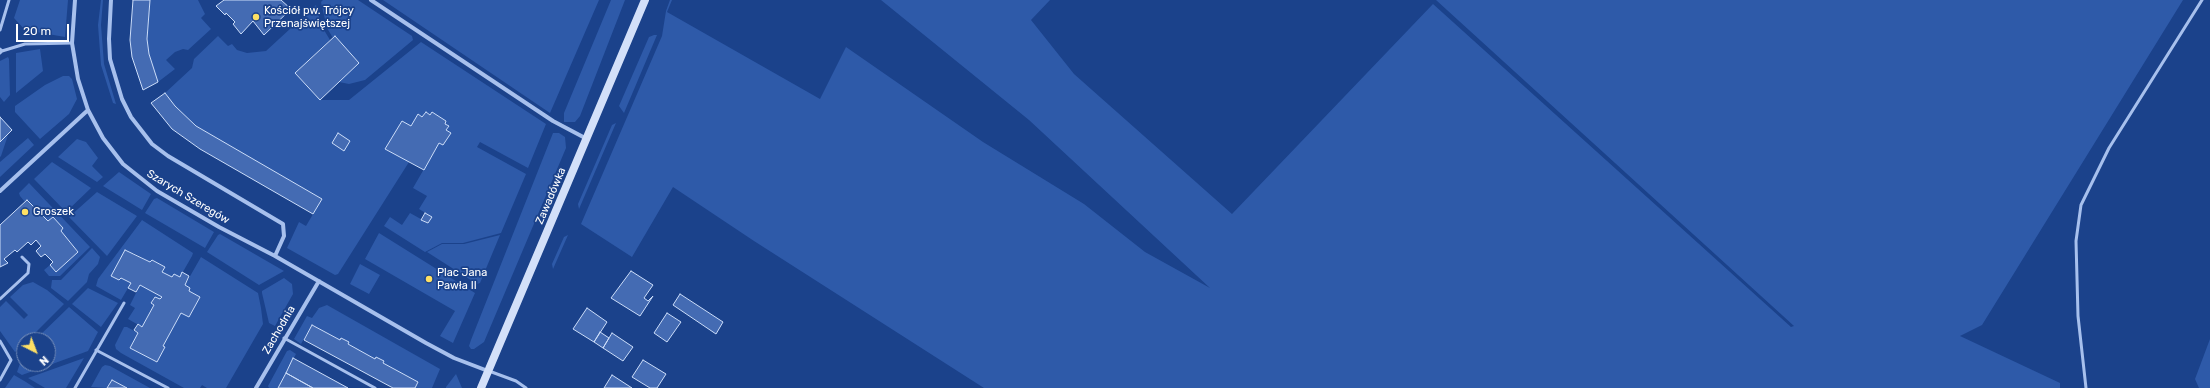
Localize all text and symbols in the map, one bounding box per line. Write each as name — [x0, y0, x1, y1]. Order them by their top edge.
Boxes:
place label: Kościół pw. Trójcy Przenajświętszej — [264, 4, 354, 30]
marker: Kościół pw. Trójcy Przenajświętszej — [251, 12, 261, 22]
scale bar — [18, 16, 71, 42]
text: 20 m — [23, 24, 51, 38]
street label: Zawadówka — [533, 166, 569, 226]
street label: Szarych Szeregów — [144, 167, 232, 227]
place label: Groszek — [33, 205, 74, 219]
marker: Groszek — [20, 207, 30, 217]
place label: Plac Jana Pawła II — [437, 266, 487, 292]
marker: Plac Jana Pawła II — [424, 274, 434, 284]
street label: Zachodnia — [260, 303, 298, 357]
north arrow — [16, 332, 56, 372]
text: N — [36, 353, 51, 368]

